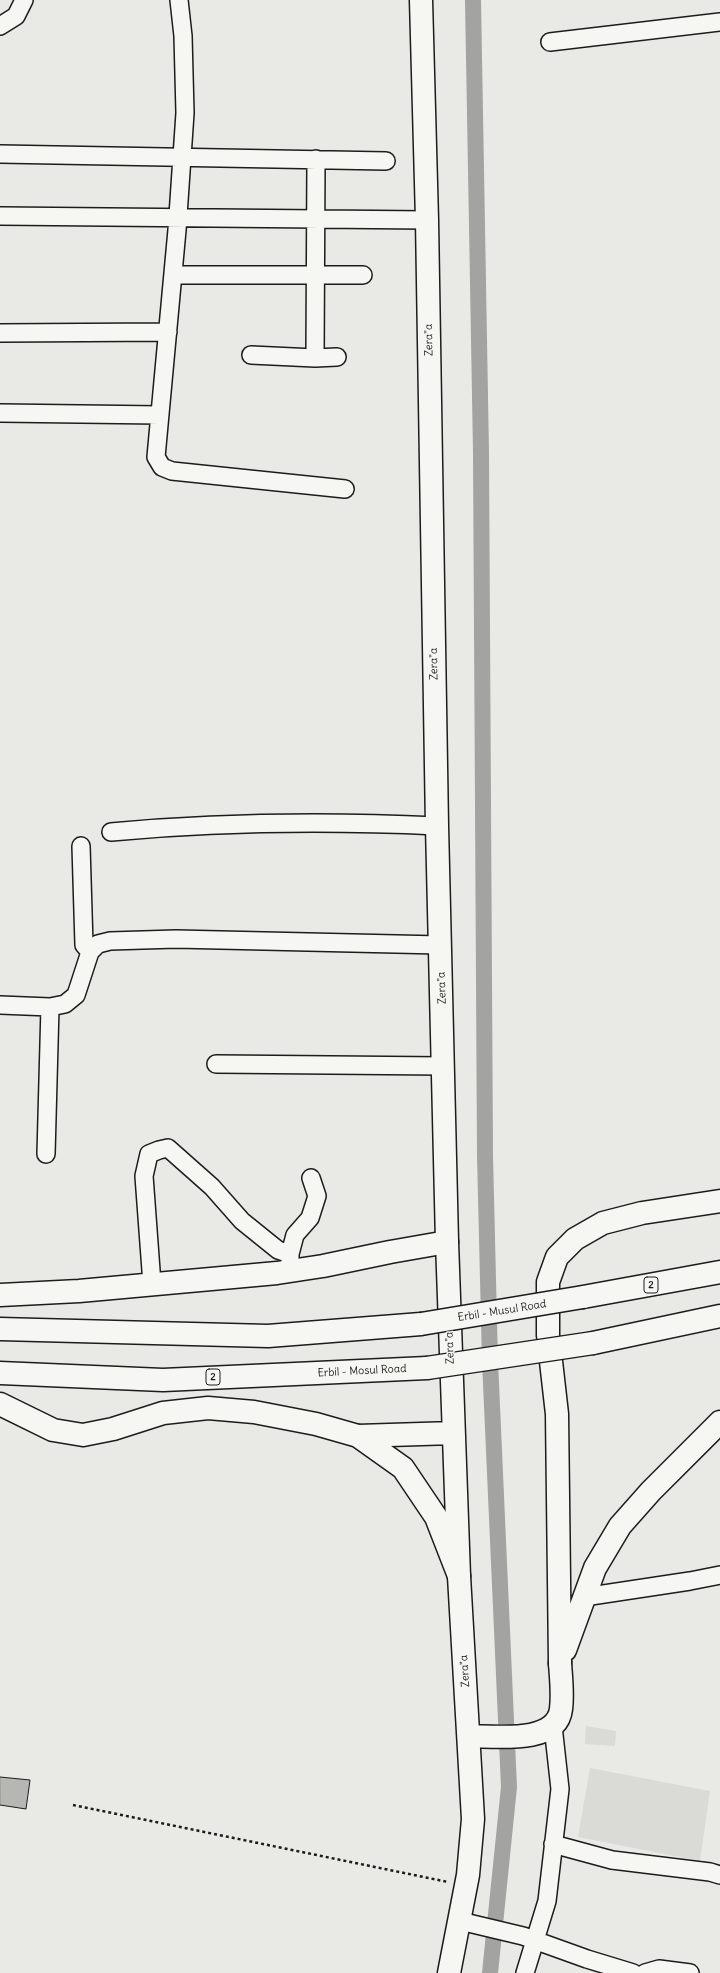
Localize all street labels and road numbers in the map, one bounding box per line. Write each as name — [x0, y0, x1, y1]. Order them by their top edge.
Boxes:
street label: Zera"a — [422, 324, 436, 356]
street label: Zera"a — [427, 648, 441, 680]
street label: Zera"a — [435, 972, 449, 1004]
road number: 2 — [644, 1277, 658, 1293]
street label: Erbil - Musul Road — [457, 1297, 547, 1325]
street label: Zera"a — [443, 1332, 457, 1364]
street label: Erbil - Mosul Road — [317, 1362, 407, 1380]
road number: 2 — [206, 1369, 220, 1385]
street label: Zera"a — [457, 1654, 473, 1688]

